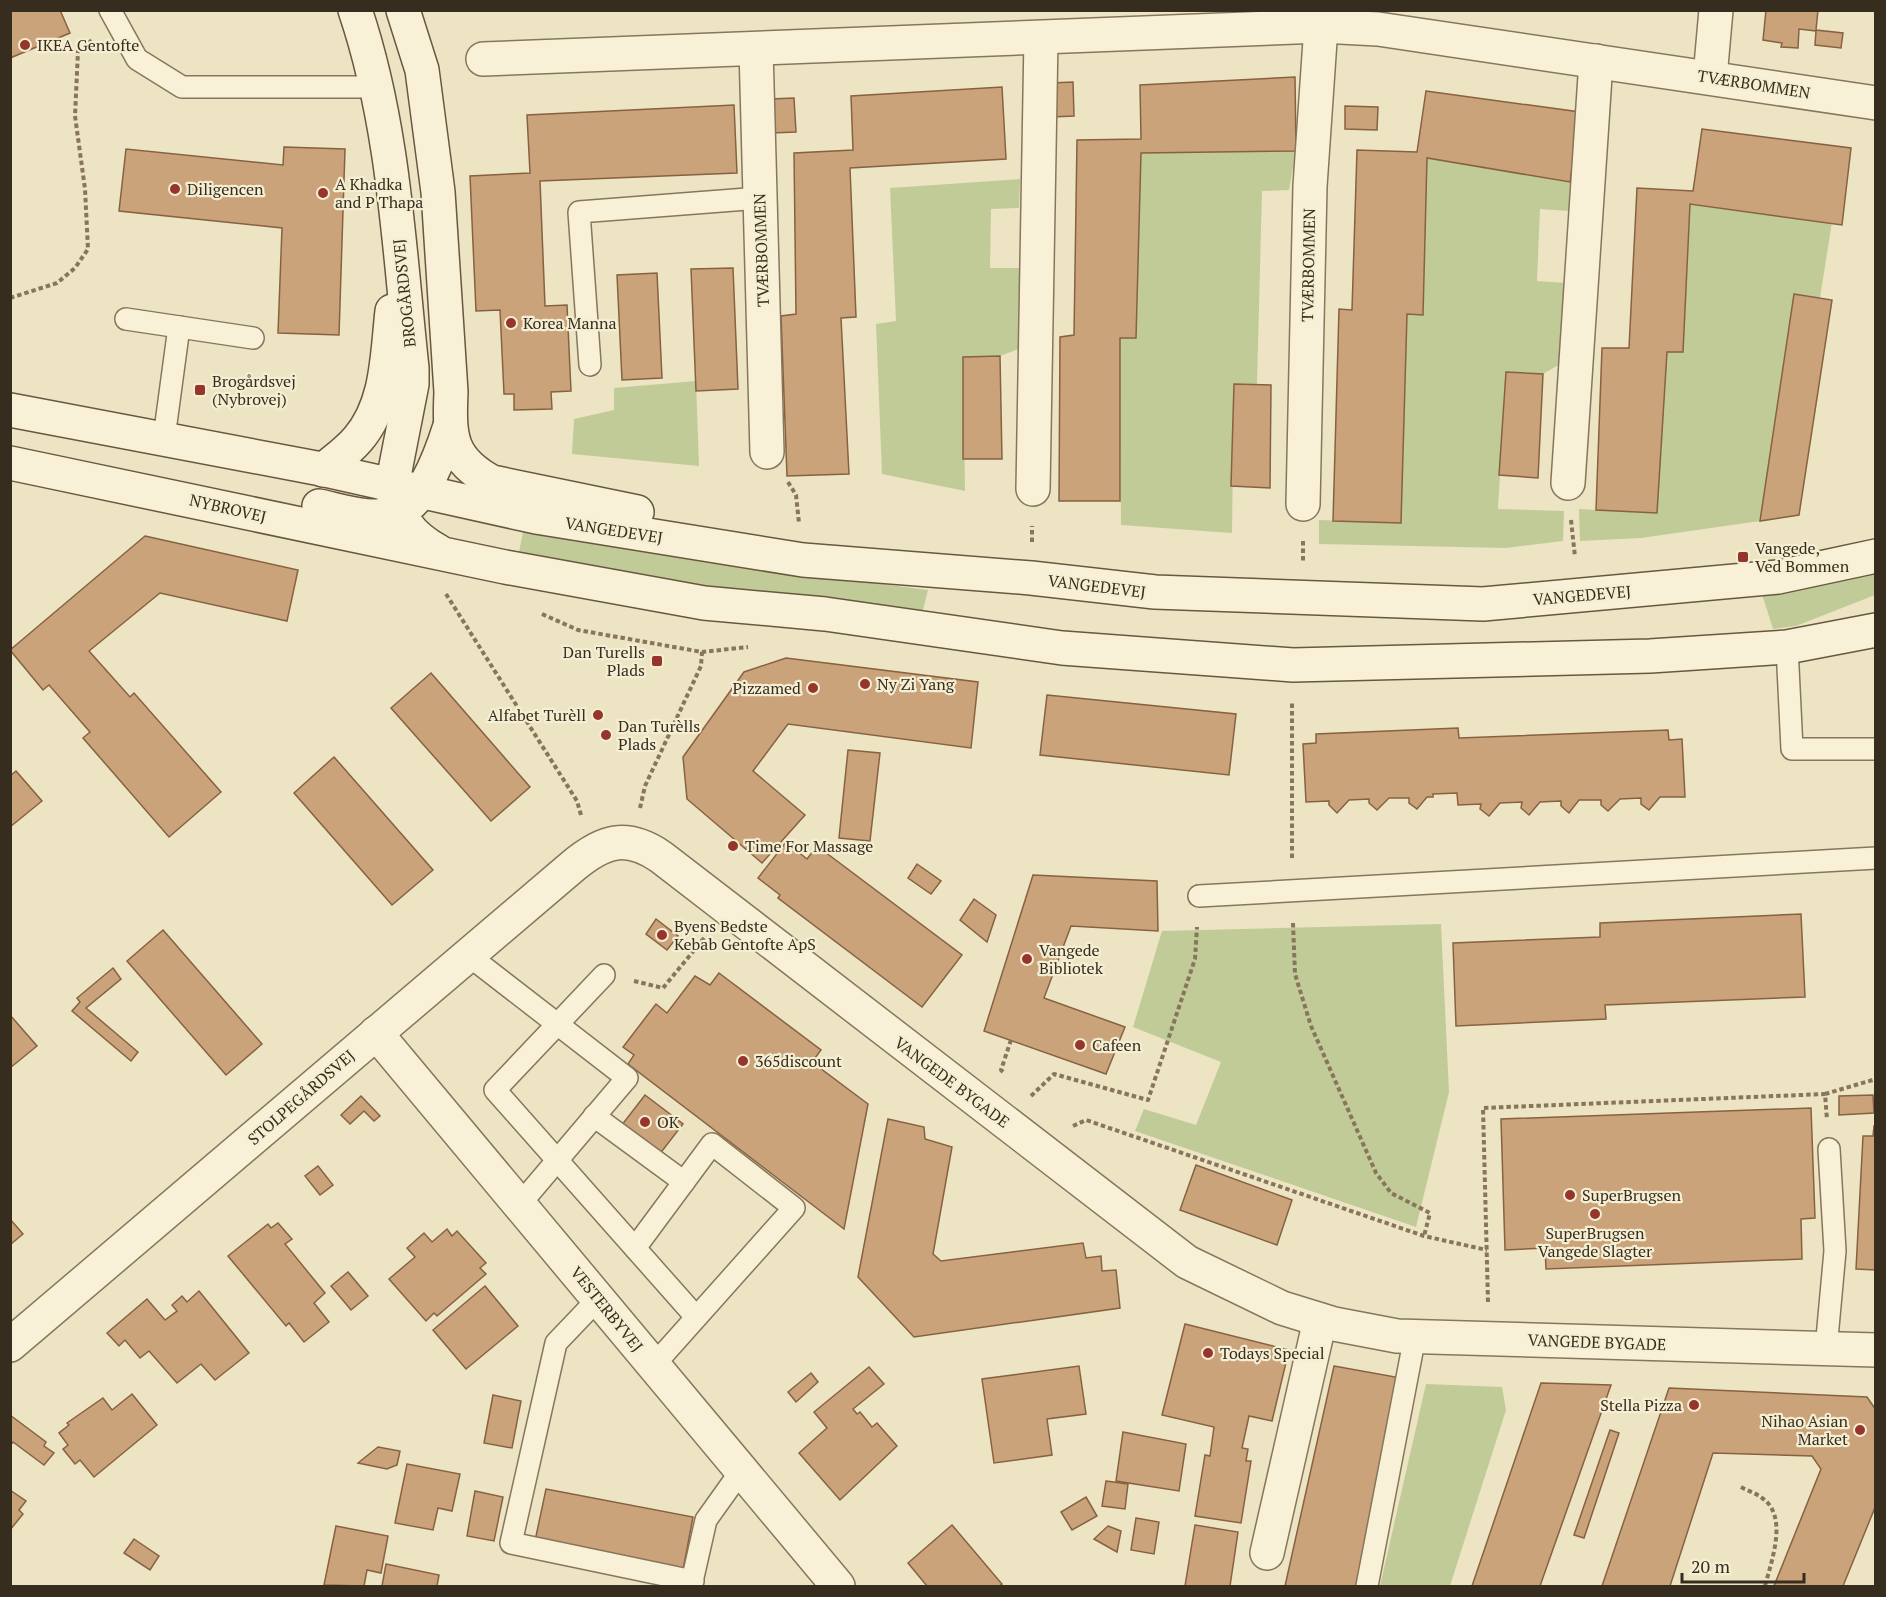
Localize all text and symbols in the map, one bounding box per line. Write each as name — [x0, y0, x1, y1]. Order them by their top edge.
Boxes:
place label: IKEA Gentofte — [37, 34, 139, 56]
marker: IKEA Gentofte — [18, 38, 32, 52]
street label: TVÆRBOMMEN — [1696, 64, 1812, 104]
place label: A Khadka and P Thapa — [335, 173, 423, 213]
place label: Diligencen — [187, 178, 264, 200]
marker: Diligencen — [168, 182, 182, 196]
marker: A Khadka and P Thapa — [316, 186, 330, 200]
street label: TVÆRBOMMEN — [748, 192, 774, 307]
street label: TVÆRBOMMEN — [1296, 208, 1320, 322]
street label: BROGÅRDSVEJ — [387, 238, 421, 348]
place label: Korea Manna — [523, 312, 617, 334]
marker: Korea Manna — [504, 316, 518, 330]
place label: Brogårdsvej (Nybrovej) — [212, 370, 296, 410]
marker: Brogårdsvej (Nybrovej) — [193, 383, 207, 397]
street label: NYBROVEJ — [187, 488, 269, 528]
street label: VANGEDEVEJ — [564, 511, 664, 549]
place label: Vangede, Ved Bommen — [1755, 537, 1850, 577]
marker: Vangede, Ved Bommen — [1736, 550, 1750, 564]
street label: VANGEDEVEJ — [1047, 569, 1147, 603]
street label: VANGEDEVEJ — [1532, 580, 1632, 610]
place label: Dan Turells Plads — [563, 641, 645, 681]
marker: Dan Turells Plads — [650, 654, 664, 668]
place label: Ny Zi Yang — [877, 673, 955, 695]
place label: Pizzamed — [733, 677, 801, 699]
marker: Ny Zi Yang — [858, 677, 872, 691]
marker: Pizzamed — [806, 681, 820, 695]
place label: Alfabet Turèll — [488, 704, 586, 726]
marker: Alfabet Turèll — [591, 708, 605, 722]
place label: Dan Turèlls Plads — [618, 715, 700, 755]
marker: Dan Turèlls Plads — [599, 728, 613, 742]
place label: Time For Massage — [745, 835, 873, 857]
marker: Time For Massage — [726, 839, 740, 853]
place label: Byens Bedste Kebab Gentofte ApS — [674, 915, 816, 955]
marker: Byens Bedste Kebab Gentofte ApS — [655, 928, 669, 942]
place label: Vangede Bibliotek — [1039, 939, 1104, 979]
marker: Vangede Bibliotek — [1020, 952, 1034, 966]
street label: VANGEDE BYGADE — [890, 1031, 1014, 1133]
place label: Cafeen — [1092, 1034, 1142, 1056]
marker: Cafeen — [1073, 1038, 1087, 1052]
street label: STOLPEGÅRDSVEJ — [243, 1044, 359, 1150]
place label: 365discount — [755, 1050, 842, 1072]
marker: 365discount — [736, 1054, 750, 1068]
place label: OK — [657, 1111, 680, 1133]
marker: OK — [638, 1115, 652, 1129]
place label: SuperBrugsen — [1582, 1184, 1682, 1206]
marker: SuperBrugsen — [1563, 1188, 1577, 1202]
marker: SuperBrugsen Vangede Slagter — [1588, 1207, 1602, 1221]
place label: SuperBrugsen Vangede Slagter — [1538, 1222, 1653, 1262]
street label: VESTERBYVEJ — [566, 1262, 648, 1356]
street label: VANGEDE BYGADE — [1527, 1329, 1667, 1355]
place label: Todays Special — [1220, 1342, 1325, 1364]
marker: Todays Special — [1201, 1346, 1215, 1360]
place label: Stella Pizza — [1600, 1394, 1682, 1416]
marker: Stella Pizza — [1687, 1398, 1701, 1412]
place label: Nihao Asian Market — [1761, 1410, 1848, 1450]
marker: Nihao Asian Market — [1853, 1423, 1867, 1437]
scale bar — [1682, 1546, 1804, 1584]
text: 20 m — [1691, 1554, 1731, 1578]

